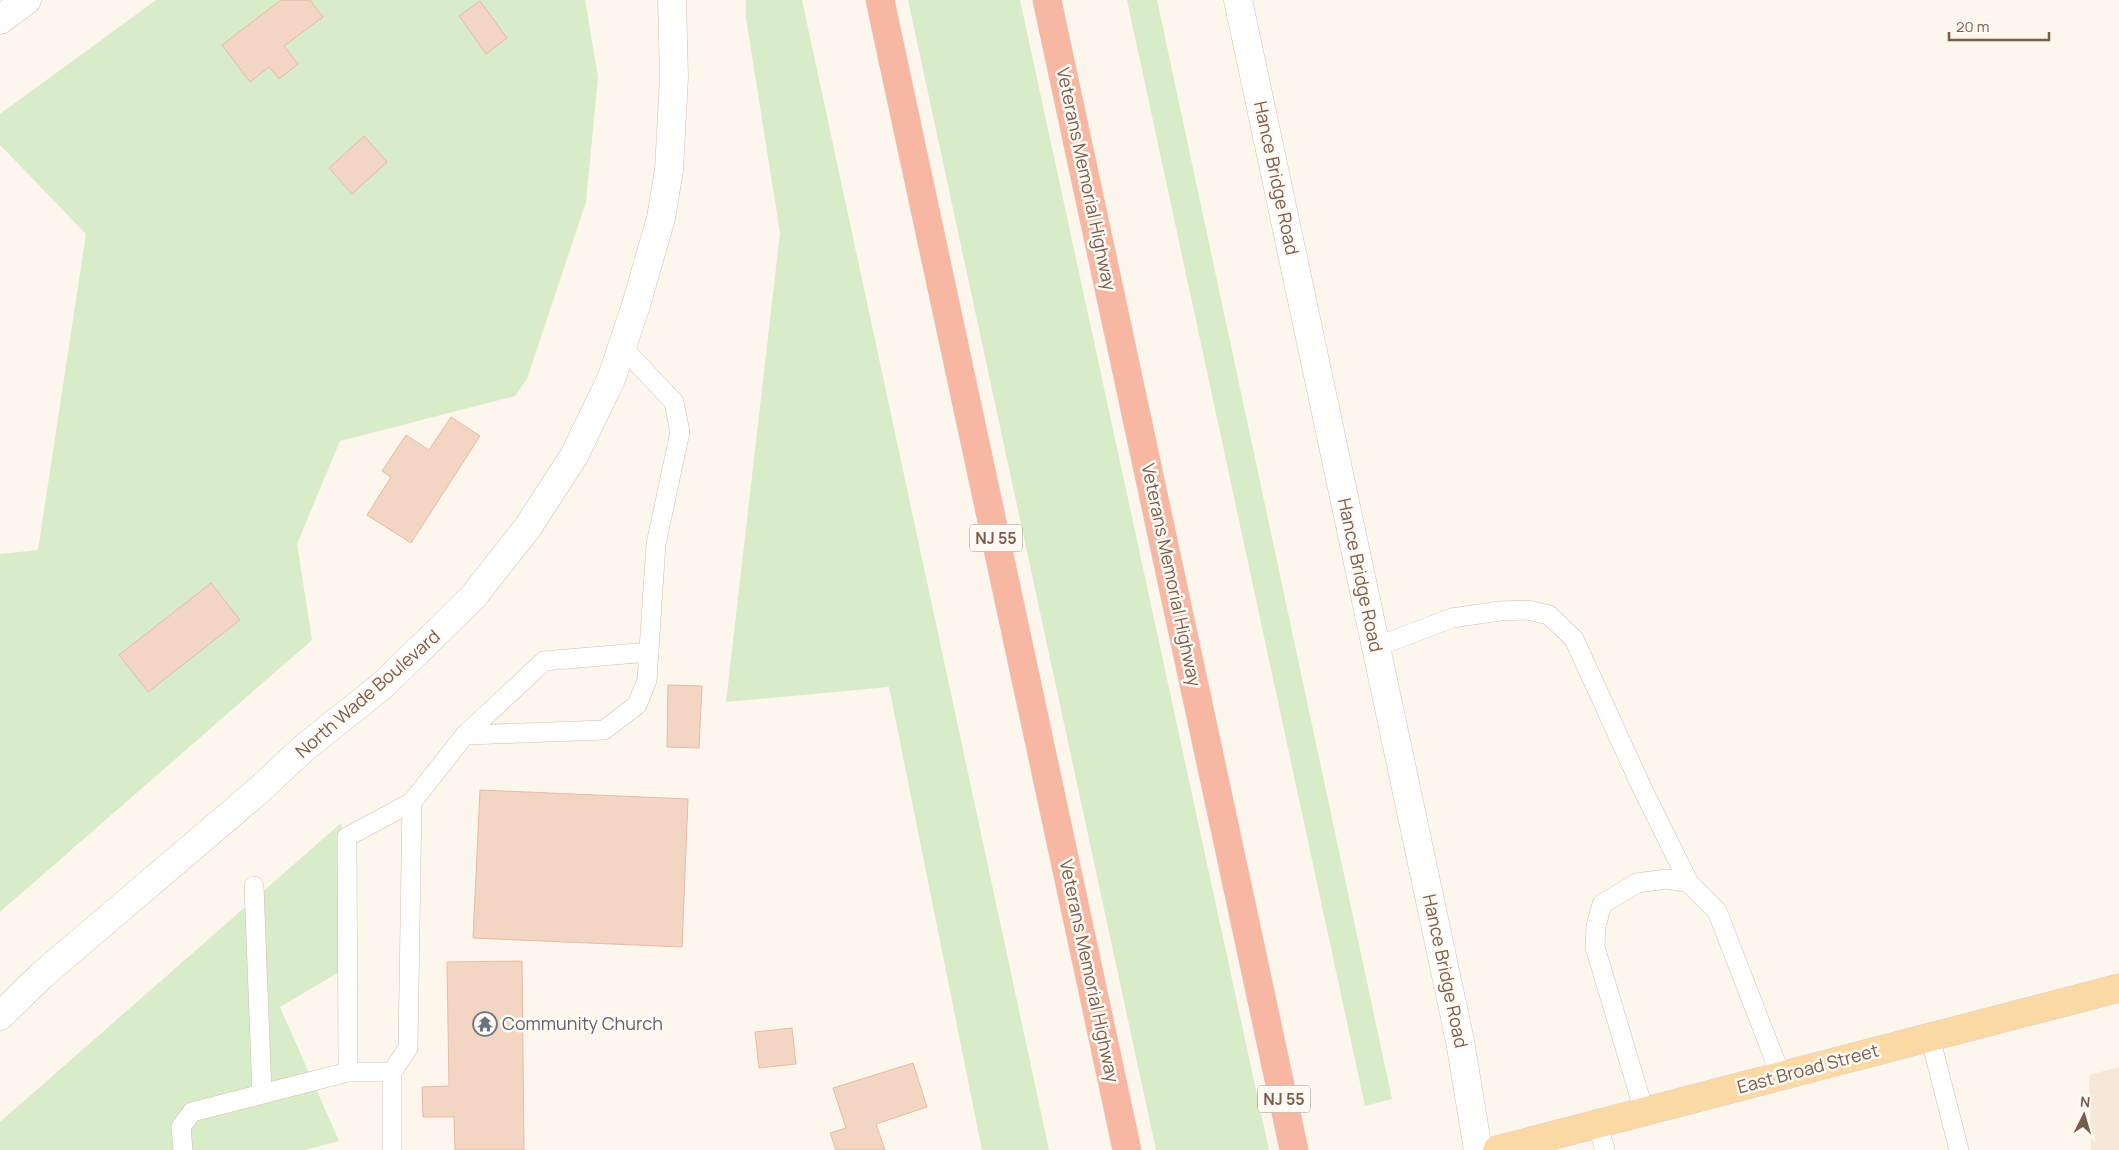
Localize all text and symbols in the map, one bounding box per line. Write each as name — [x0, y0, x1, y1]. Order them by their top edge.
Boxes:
scale bar — [1949, 10, 2049, 42]
text: 20 m — [1956, 16, 1989, 37]
street label: Veterans Memorial Highway — [1052, 65, 1122, 293]
street label: Hance Bridge Road — [1249, 99, 1305, 257]
street label: Veterans Memorial Highway — [1137, 461, 1207, 689]
street label: Hance Bridge Road — [1333, 496, 1389, 654]
road number: NJ 55 — [970, 524, 1022, 552]
street label: North Wade Boulevard — [290, 624, 445, 763]
street label: Veterans Memorial Highway — [1055, 857, 1125, 1085]
street label: Hance Bridge Road — [1418, 892, 1474, 1050]
temple icon: Community Church — [472, 1011, 498, 1037]
place label: Community Church — [502, 1011, 663, 1035]
street label: East Broad Street — [1734, 1038, 1881, 1098]
road number: NJ 55 — [1258, 1086, 1310, 1112]
north arrow — [2059, 1090, 2109, 1140]
text: N — [2079, 1092, 2091, 1111]

